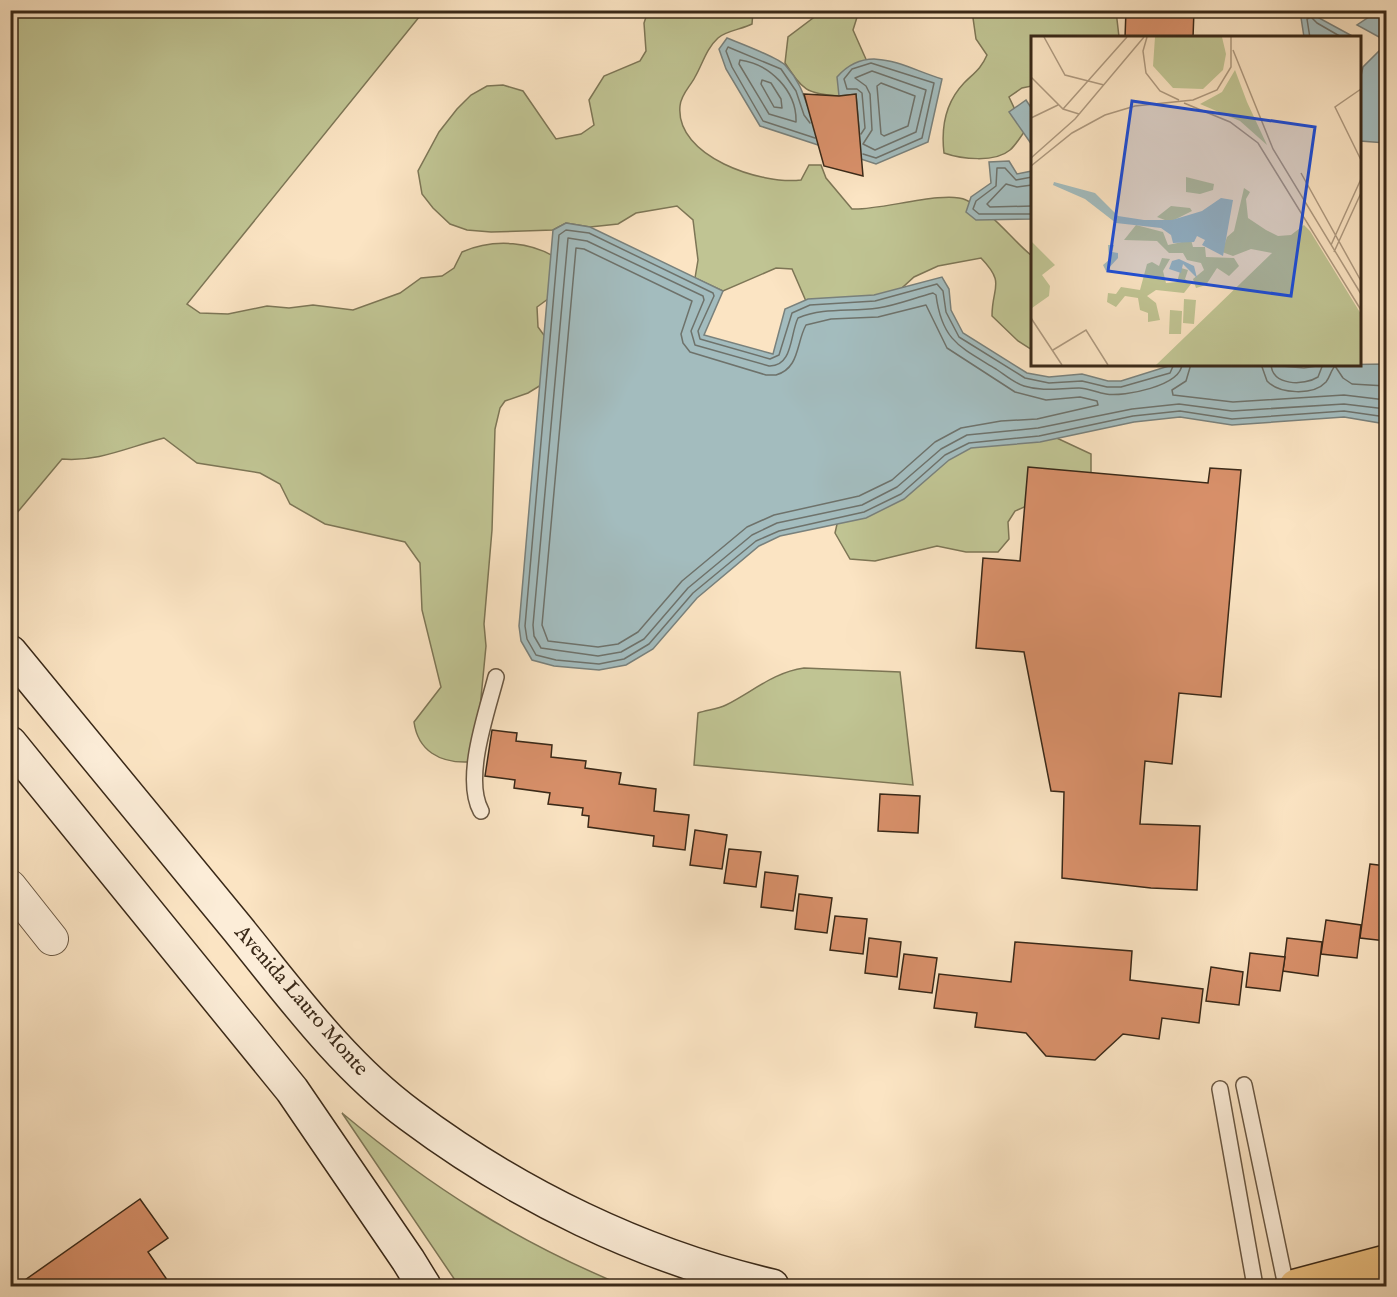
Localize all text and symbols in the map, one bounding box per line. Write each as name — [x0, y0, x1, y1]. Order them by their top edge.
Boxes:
inset map — [1031, 36, 1361, 366]
street label: Avenida Lauro Monte — [227, 919, 374, 1082]

